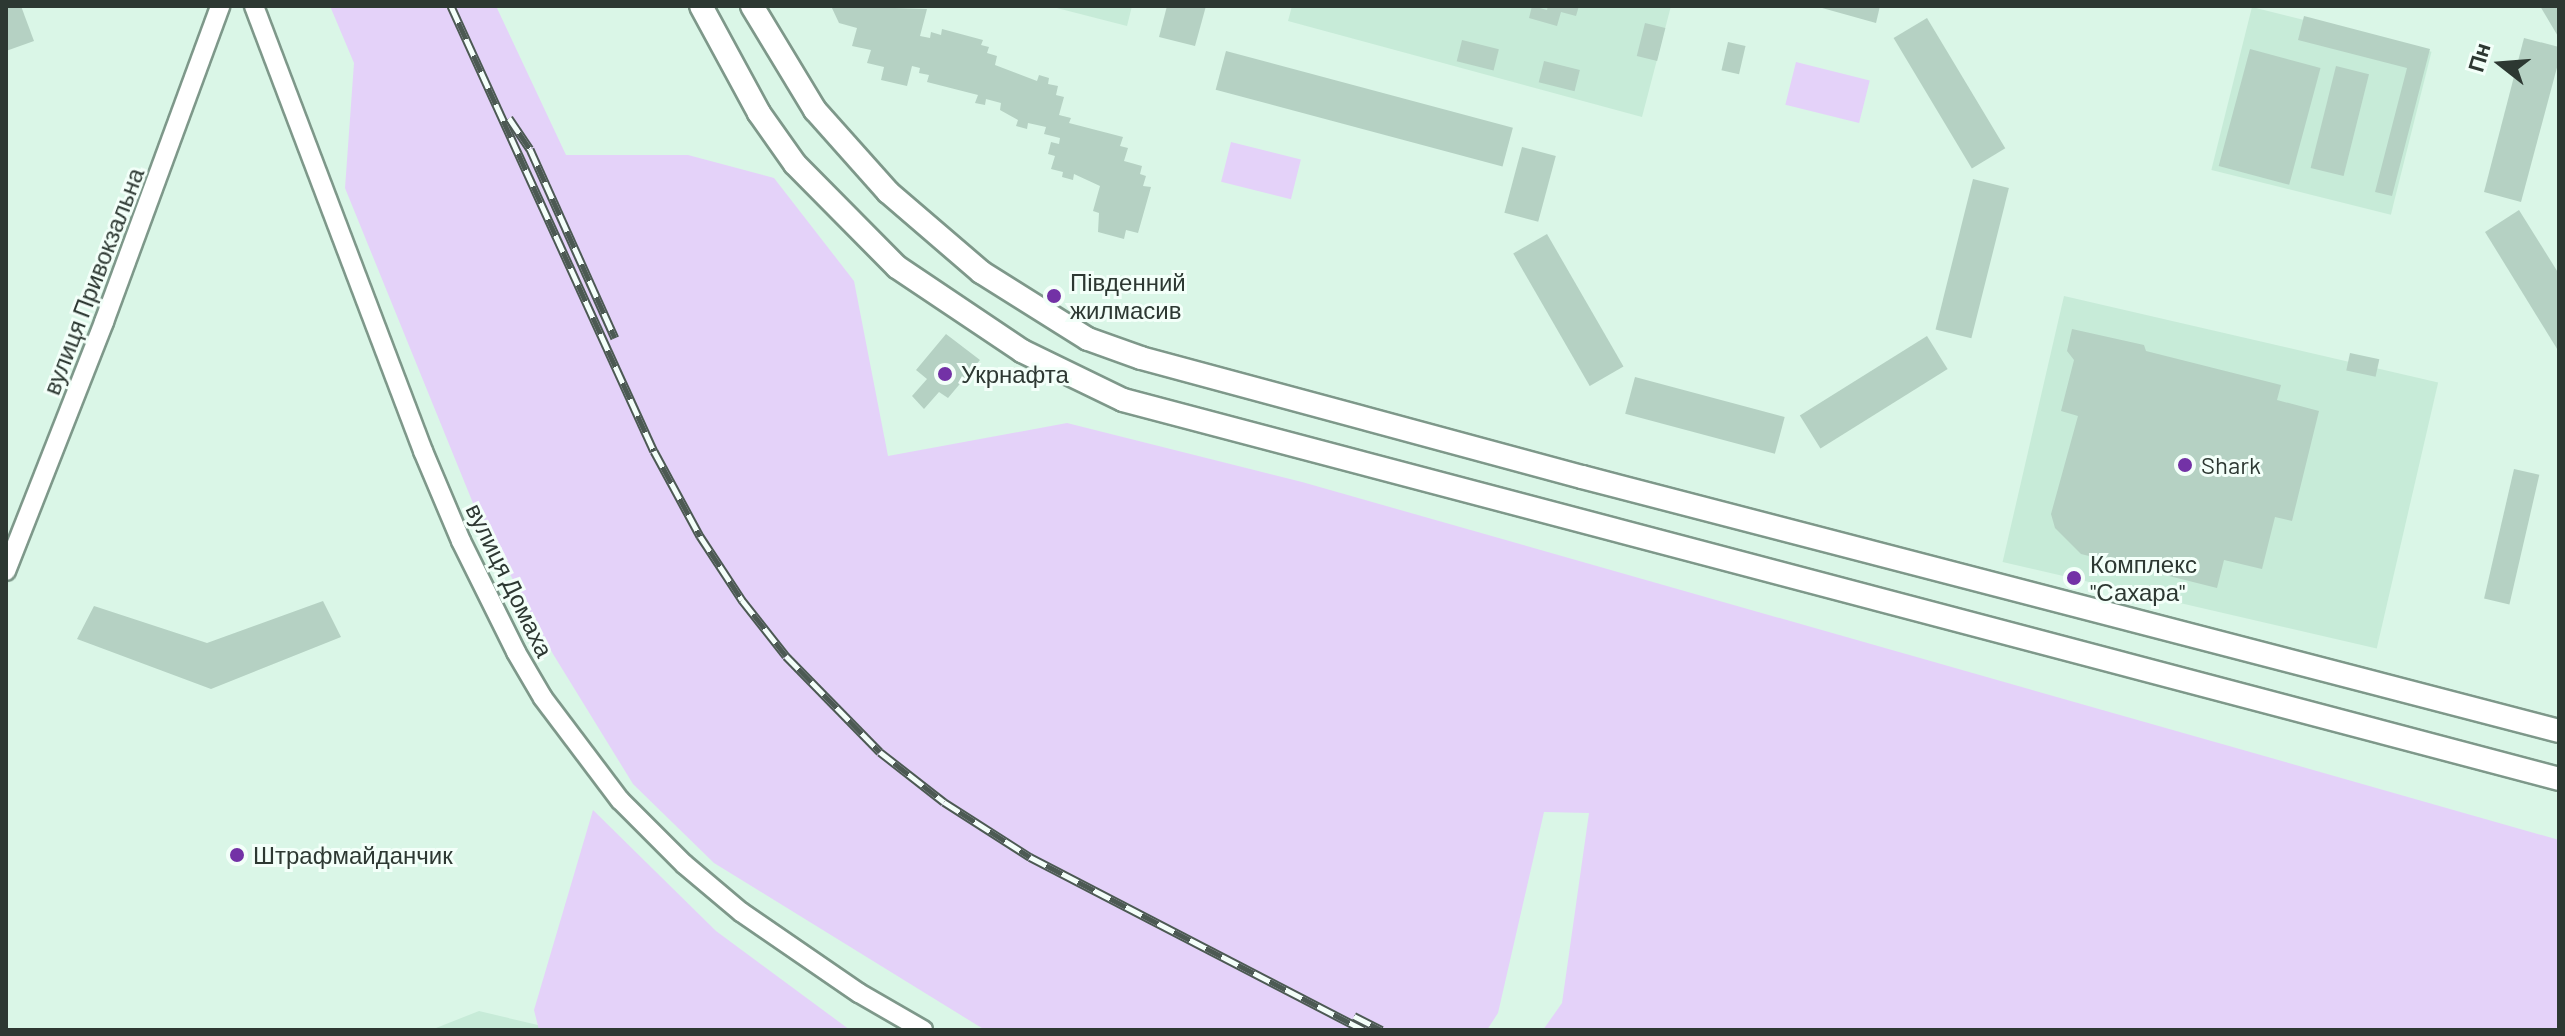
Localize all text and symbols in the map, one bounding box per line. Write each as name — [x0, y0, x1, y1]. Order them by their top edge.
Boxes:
north arrow — [2461, 24, 2541, 104]
text: Пн — [2461, 39, 2495, 75]
street label: вулиця Привокзальна — [36, 163, 150, 399]
place label: Південний жилмасив — [1070, 268, 1186, 324]
marker: Південний жилмасив — [1045, 287, 1063, 305]
place label: Укрнафта — [961, 360, 1069, 388]
marker: Укрнафта — [936, 365, 954, 383]
place label: Shark — [2201, 451, 2261, 479]
marker: Shark — [2176, 456, 2194, 474]
street label: вулиця Домаха — [460, 498, 560, 662]
place label: Комплекс "Сахара" — [2090, 550, 2197, 606]
marker: Комплекс "Сахара" — [2065, 569, 2083, 587]
place label: Штрафмайданчик — [253, 841, 453, 869]
marker: Штрафмайданчик — [228, 846, 246, 864]

